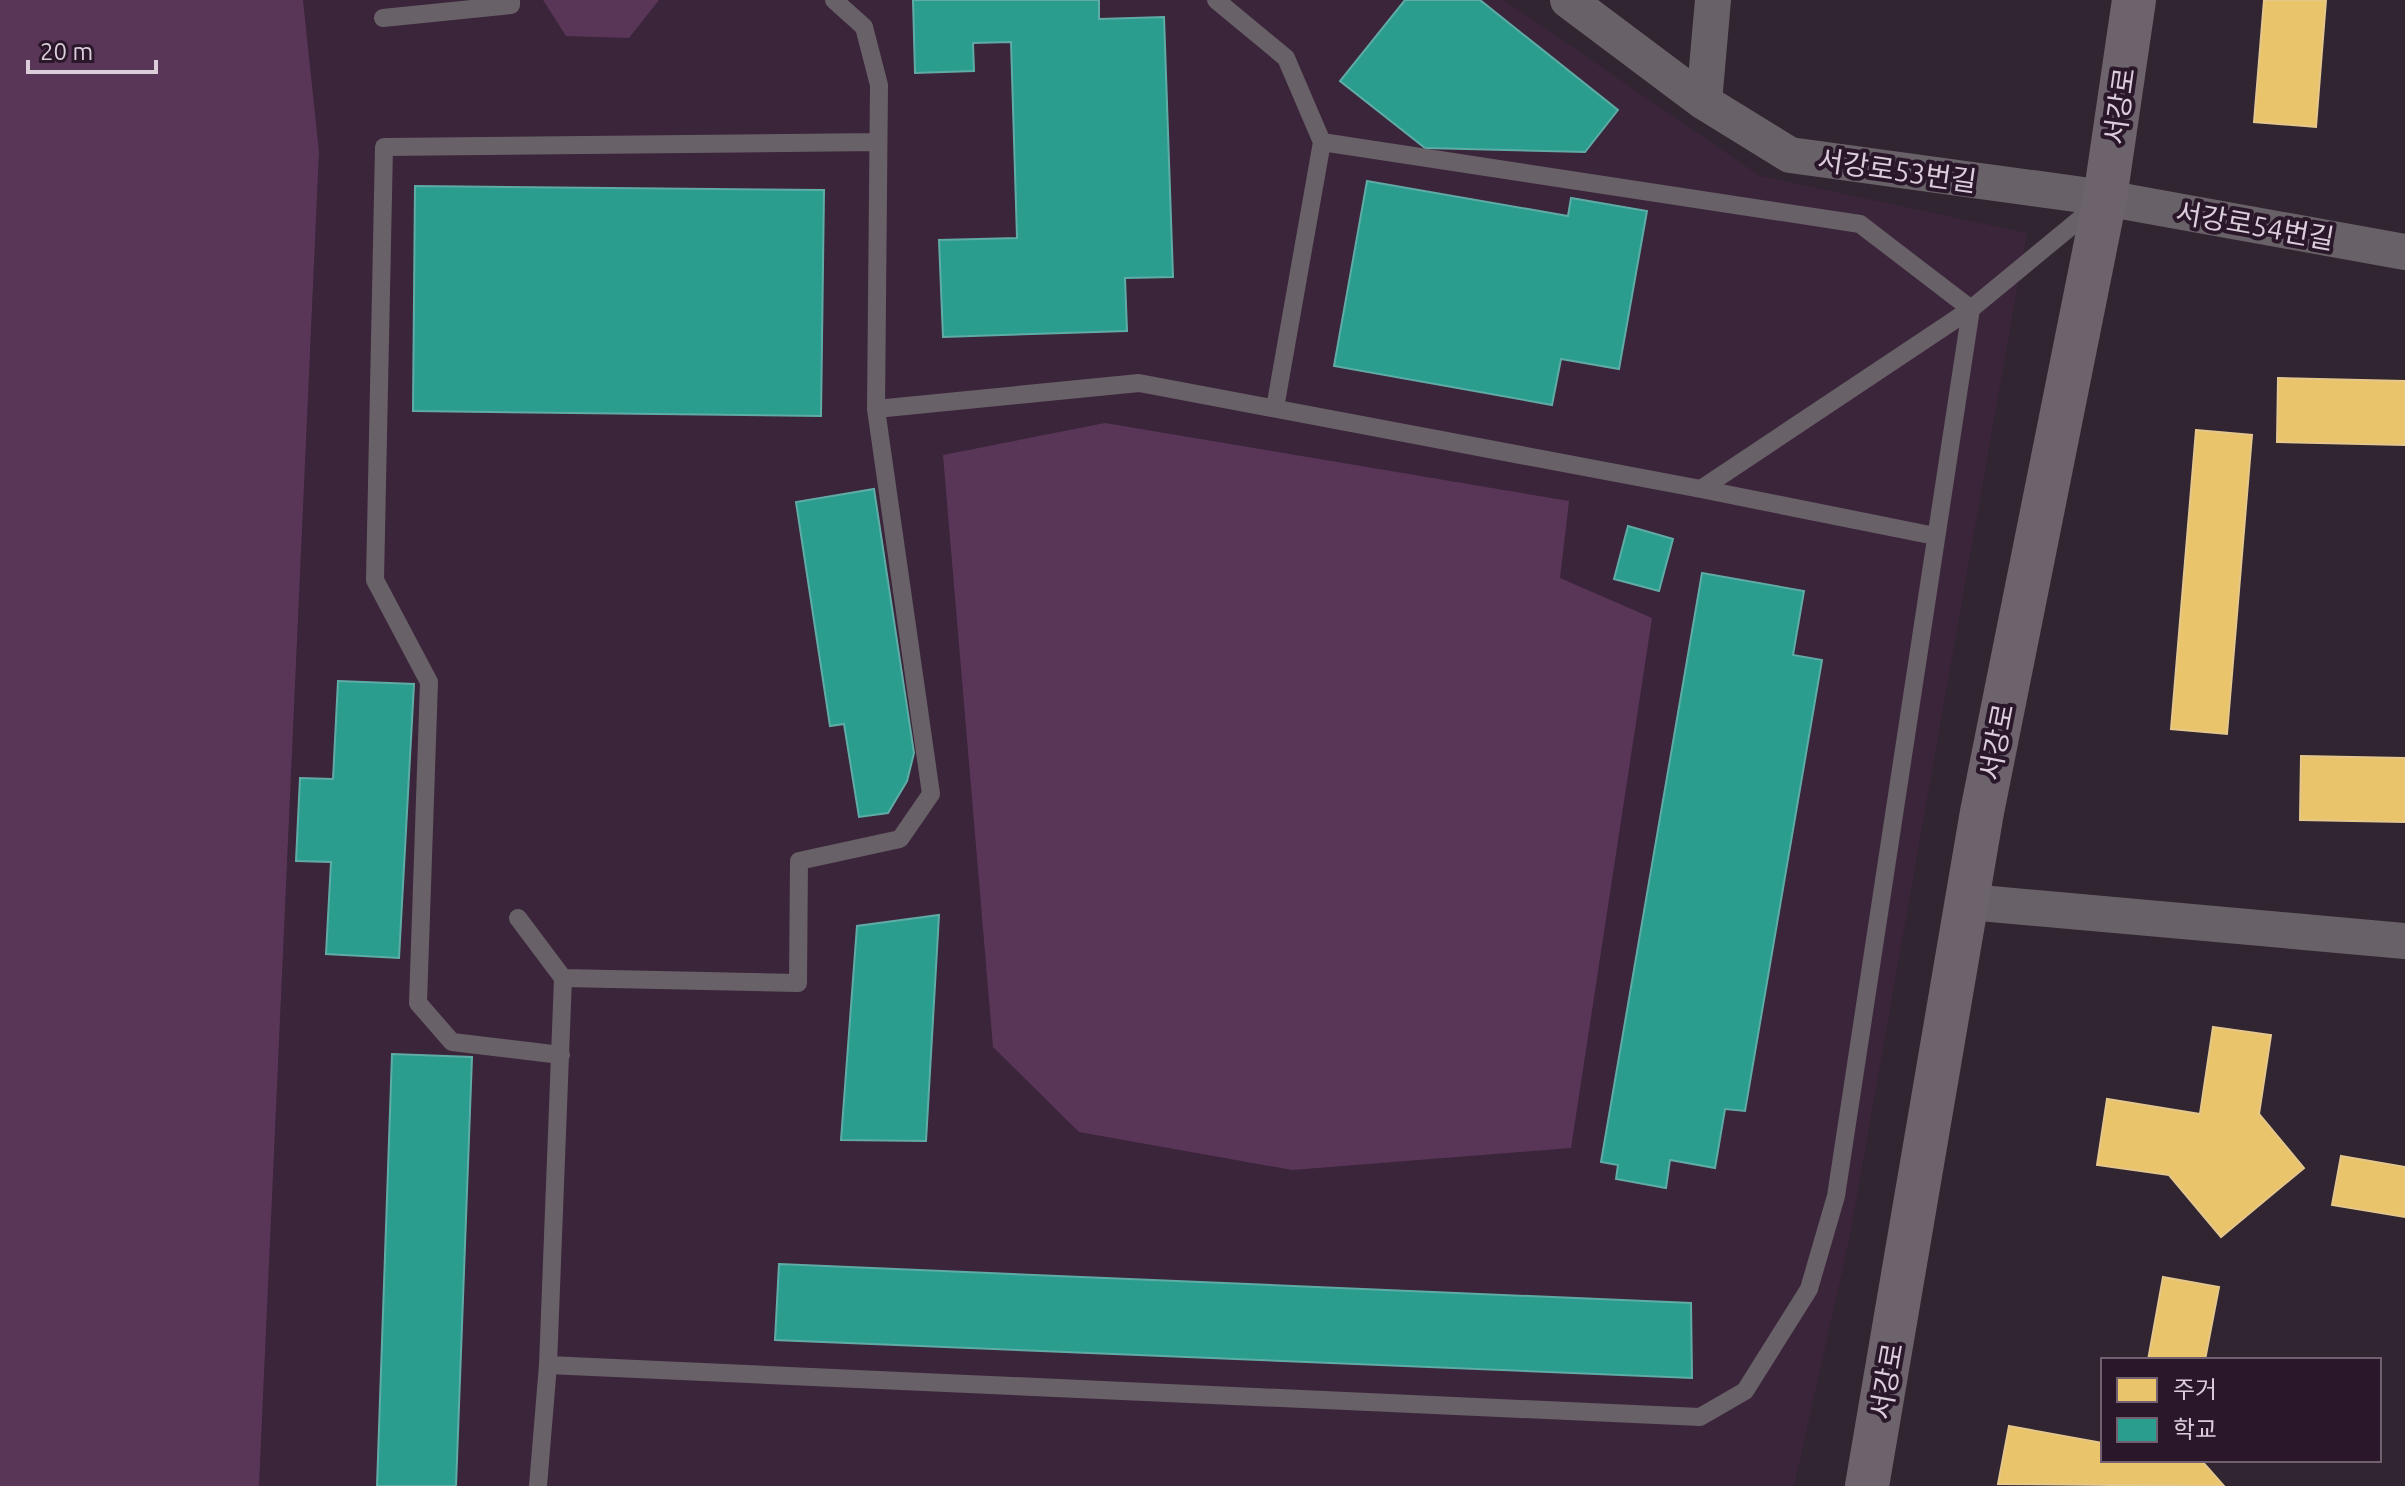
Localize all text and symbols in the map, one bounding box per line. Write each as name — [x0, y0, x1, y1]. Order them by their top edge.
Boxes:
scale bar — [28, 24, 156, 74]
text: 20 m — [40, 38, 93, 65]
street label: 서강로 — [2098, 66, 2140, 146]
street label: 서강로53번길 — [1815, 143, 1979, 197]
street label: 서강로54번길 — [2173, 196, 2337, 254]
street label: 서강로 — [1973, 701, 2019, 783]
street label: 서강로 — [1864, 1340, 1908, 1422]
legend — [2101, 1358, 2381, 1462]
text: 주거 — [2173, 1376, 2217, 1403]
text: 학교 — [2173, 1416, 2217, 1443]

